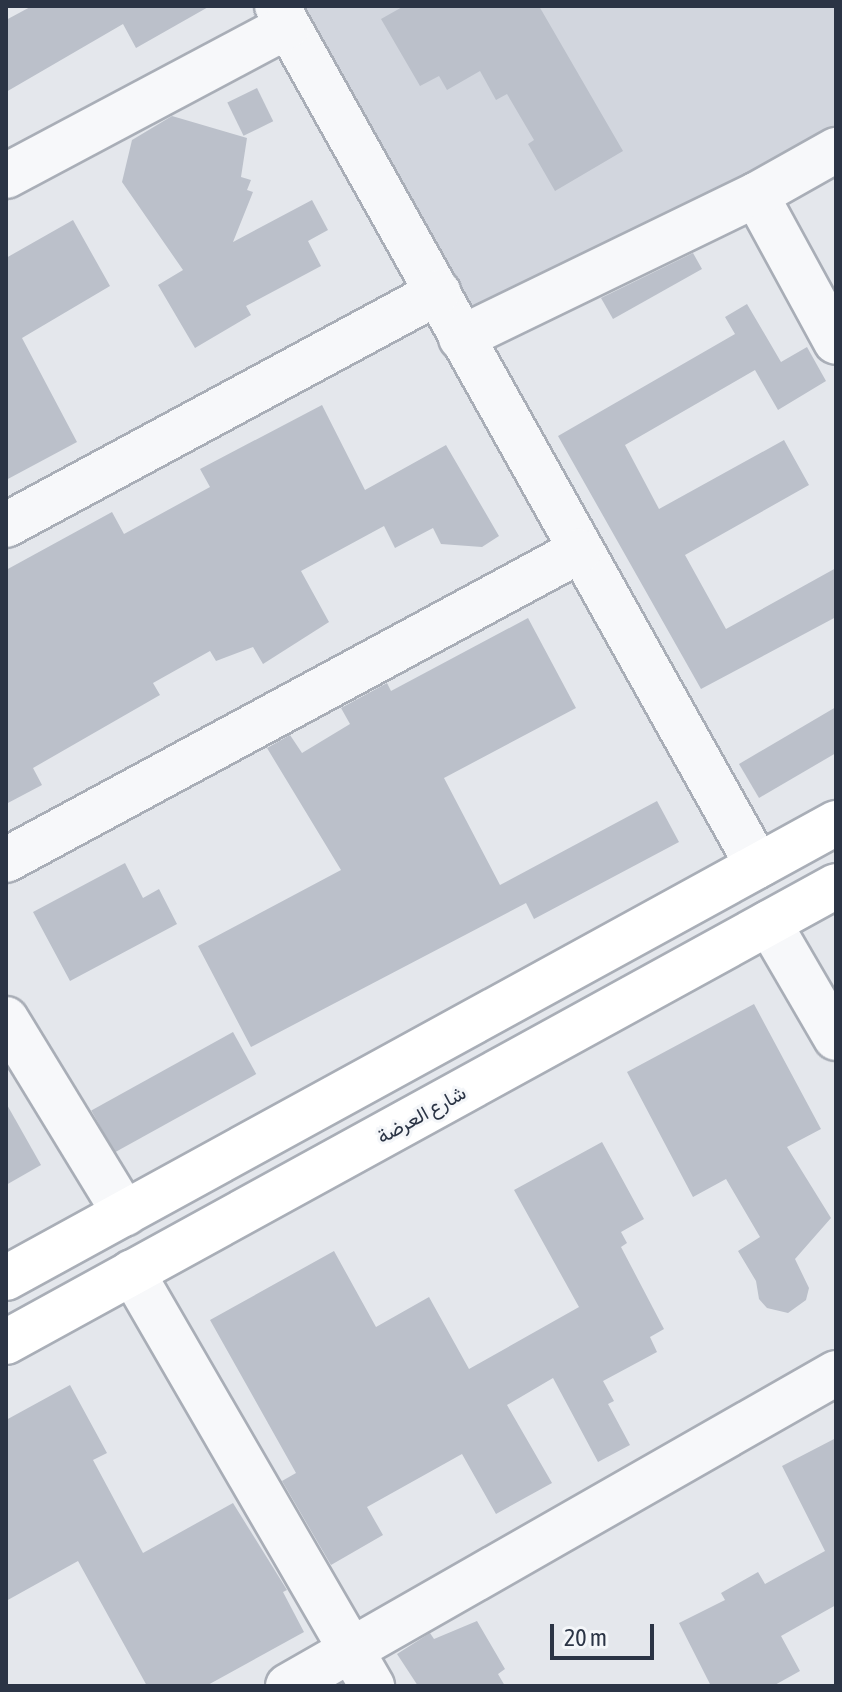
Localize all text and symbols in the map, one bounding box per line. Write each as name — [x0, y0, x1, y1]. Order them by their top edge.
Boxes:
street label: شارع العرضة — [372, 1080, 470, 1148]
scale bar — [554, 1608, 658, 1658]
text: 20 m — [564, 1624, 607, 1651]

